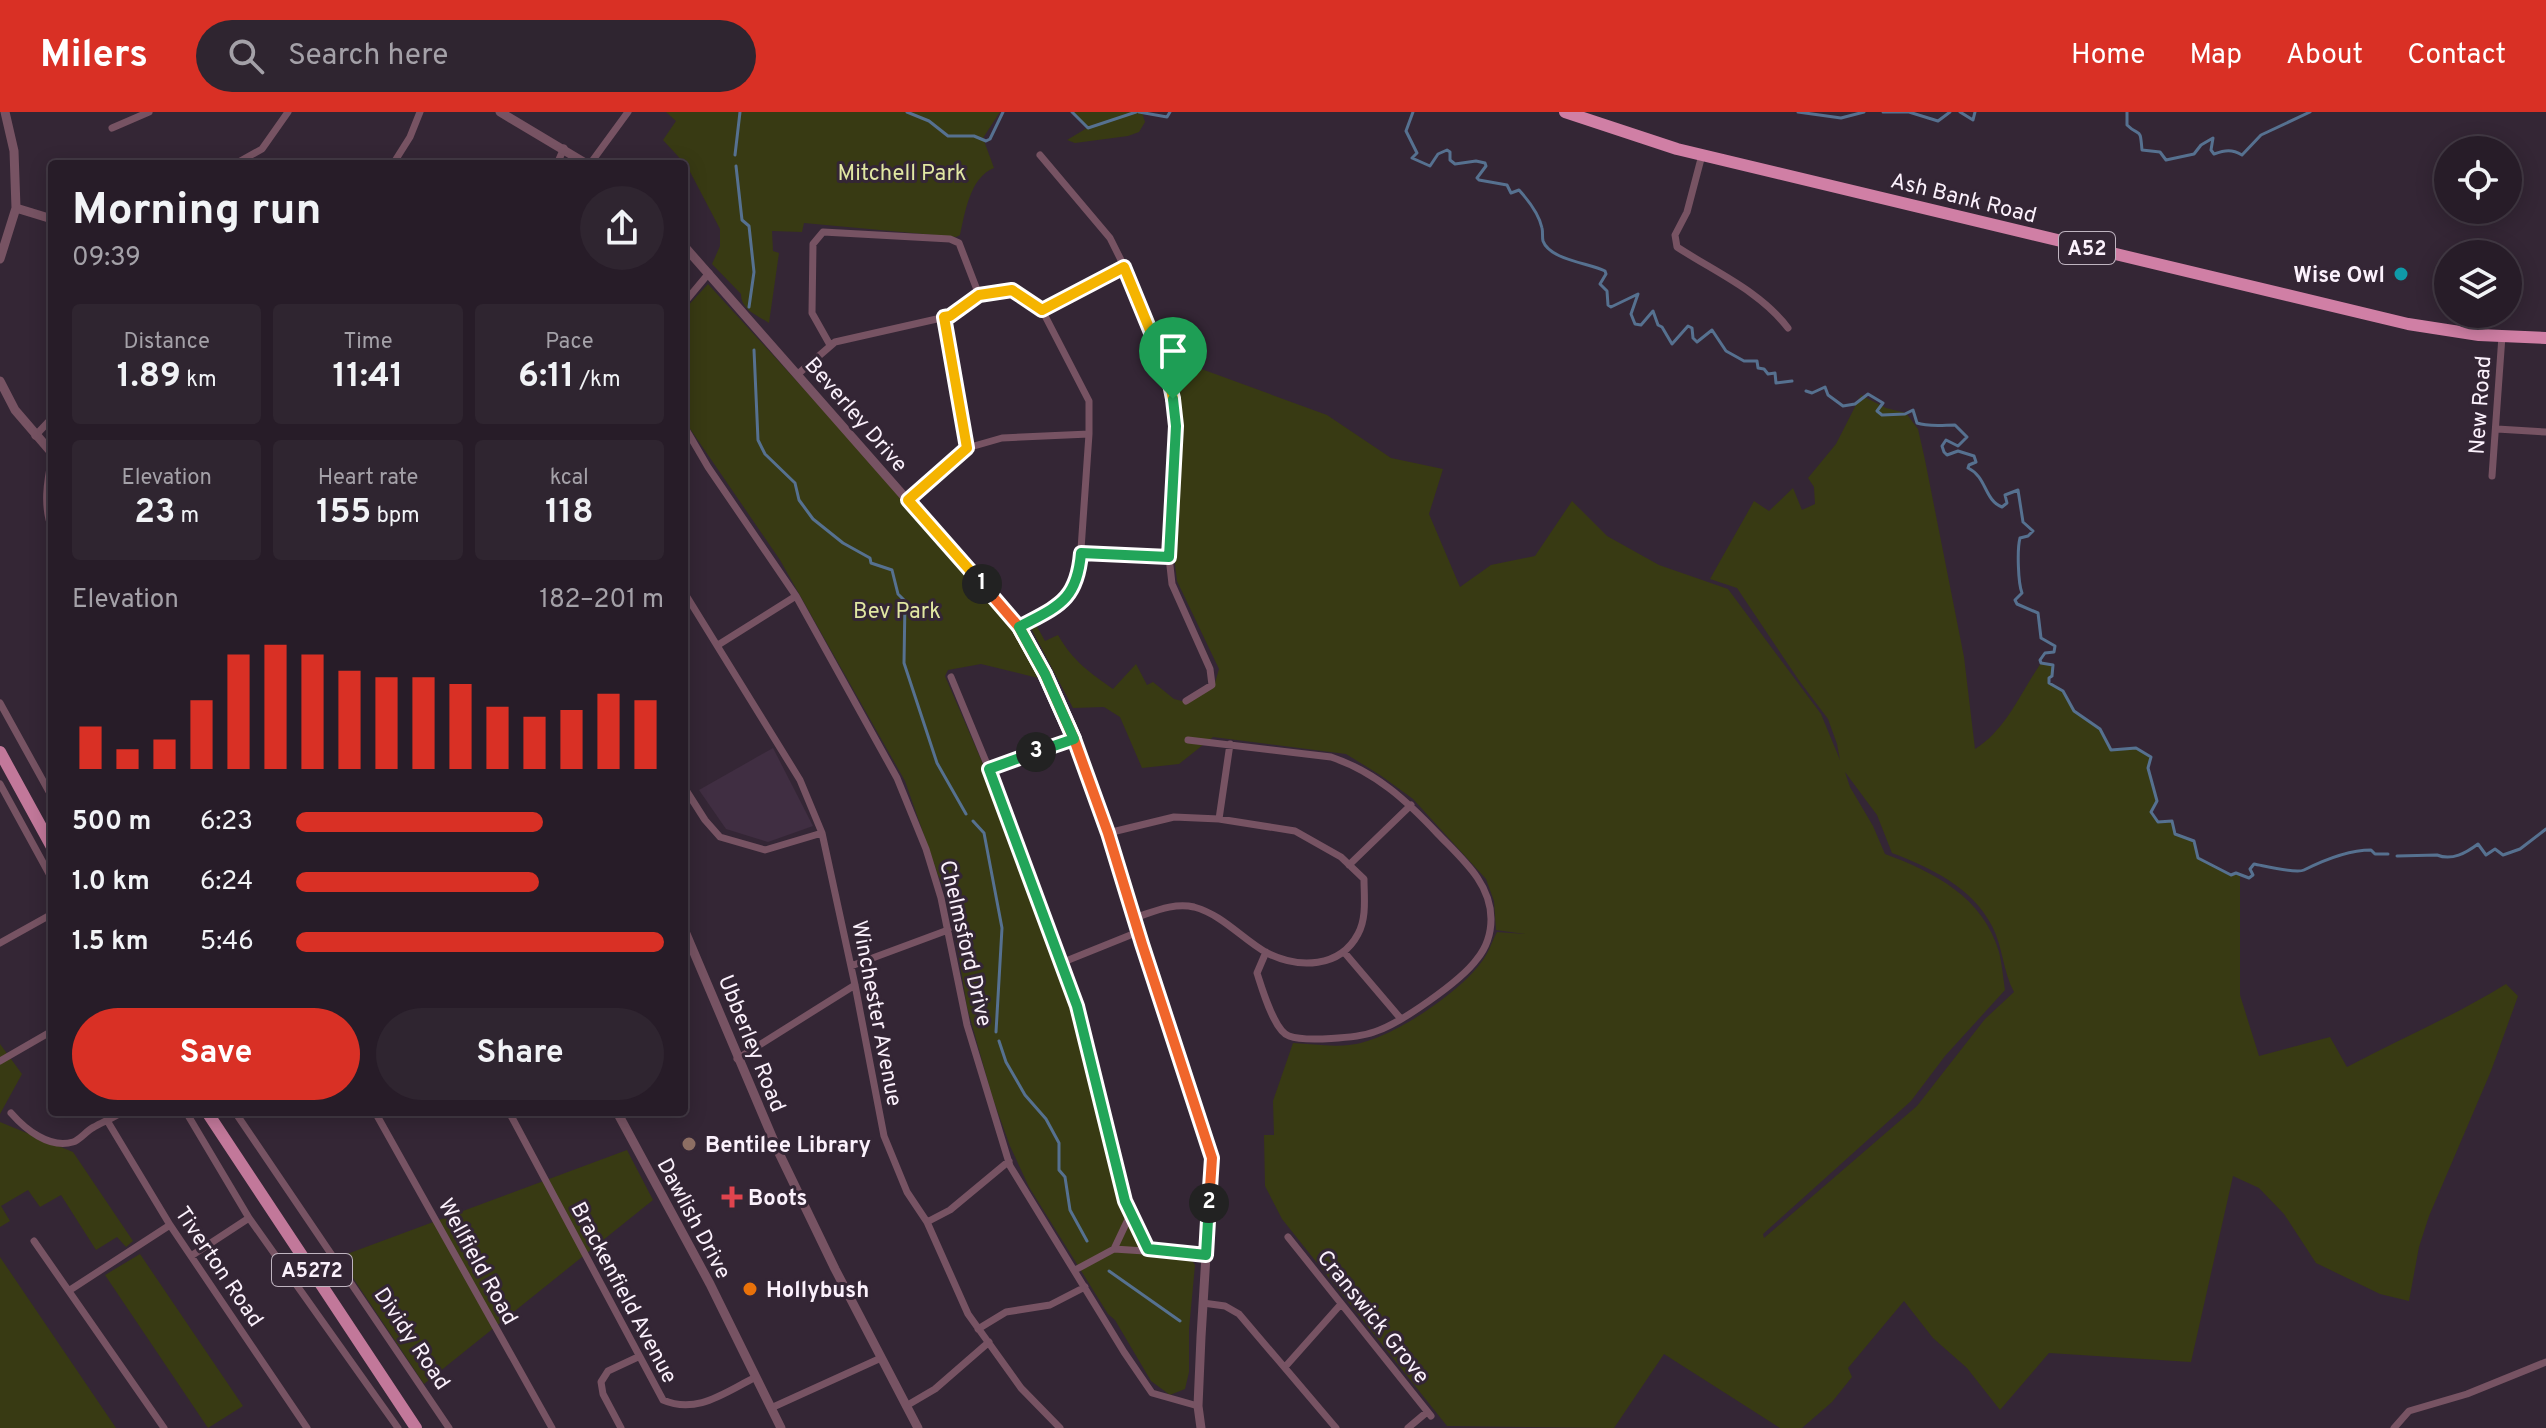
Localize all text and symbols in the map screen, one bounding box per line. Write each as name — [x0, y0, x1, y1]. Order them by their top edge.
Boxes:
search box — [196, 20, 756, 92]
text: Milers — [40, 32, 148, 81]
icon: search — [224, 34, 268, 78]
text: Search here — [288, 38, 448, 75]
text: Home — [2071, 38, 2145, 74]
text: Map — [2189, 38, 2242, 74]
text: About — [2286, 38, 2363, 74]
text: Contact — [2407, 38, 2506, 74]
map controls — [2434, 136, 2522, 328]
button: locate — [2434, 136, 2522, 224]
park label: Mitchell Park — [837, 161, 967, 188]
street label: Ash Bank Road — [1888, 168, 2039, 231]
text: Morning run — [72, 184, 322, 240]
button: share — [580, 186, 664, 270]
road number: A52 — [2059, 232, 2115, 264]
button: layers — [2434, 240, 2522, 328]
text: 09:39 — [72, 242, 141, 275]
place label: Wise Owl — [2293, 263, 2385, 290]
marker: Wise Owl — [2392, 265, 2410, 283]
pin — [1139, 317, 1207, 399]
text: Distance — [123, 329, 210, 356]
text: Time — [343, 329, 393, 356]
text: Pace — [545, 329, 593, 356]
icon: arrive — [1151, 329, 1195, 373]
street label: Beverley Drive — [798, 353, 912, 479]
street label: New Road — [2465, 355, 2498, 456]
text: 1.89 — [117, 356, 181, 399]
text: 11:41 — [333, 356, 403, 399]
text: 6:11 — [518, 356, 574, 399]
text: km — [181, 367, 217, 394]
text: /km — [574, 367, 621, 394]
text: Elevation — [121, 465, 212, 492]
text: Heart rate — [318, 465, 418, 492]
text: kcal — [550, 465, 589, 492]
text: 23 — [134, 492, 175, 535]
text: 155 — [316, 492, 371, 535]
text: 118 — [545, 492, 594, 535]
text: m — [175, 503, 199, 530]
text: bpm — [371, 503, 420, 530]
pin: 1 — [962, 564, 1002, 604]
text: 1 — [978, 570, 986, 597]
text: Elevation — [72, 584, 179, 617]
text: 182–201 m — [539, 584, 664, 617]
park label: Bev Park — [853, 599, 941, 626]
pin: 3 — [1016, 732, 1056, 772]
text: 3 — [1029, 738, 1043, 765]
text: 500 m — [72, 806, 151, 839]
text: 6:23 — [200, 806, 253, 839]
street label: Chelmsford Drive — [932, 858, 997, 1029]
text: 1.0 km — [72, 866, 150, 899]
text: 6:24 — [200, 866, 253, 899]
street label: Winchester Avenue — [844, 918, 907, 1109]
text: 1.5 km — [72, 926, 149, 959]
text: 5:46 — [200, 926, 254, 959]
street label: Ubberley Road — [711, 971, 790, 1117]
button: Save — [72, 1008, 360, 1100]
button: Share — [376, 1008, 664, 1100]
place label: Bentilee Library — [705, 1133, 871, 1160]
marker: Bentilee Library — [680, 1135, 698, 1153]
street label: Dawlish Drive — [650, 1154, 736, 1284]
pin: 2 — [1189, 1183, 1229, 1223]
place label: Boots — [748, 1186, 807, 1213]
marker: Boots — [723, 1188, 741, 1206]
text: 2 — [1202, 1189, 1216, 1216]
street label: Wellfield Road — [431, 1194, 523, 1330]
street label: Brackenfield Avenue — [564, 1198, 682, 1389]
street label: Tiverton Road — [168, 1202, 268, 1333]
street label: Cranswick Grove — [1310, 1245, 1434, 1390]
road number: A5272 — [272, 1254, 352, 1286]
place label: Hollybush — [766, 1278, 869, 1305]
marker: Hollybush — [741, 1280, 759, 1298]
street label: Dividy Road — [367, 1283, 455, 1396]

